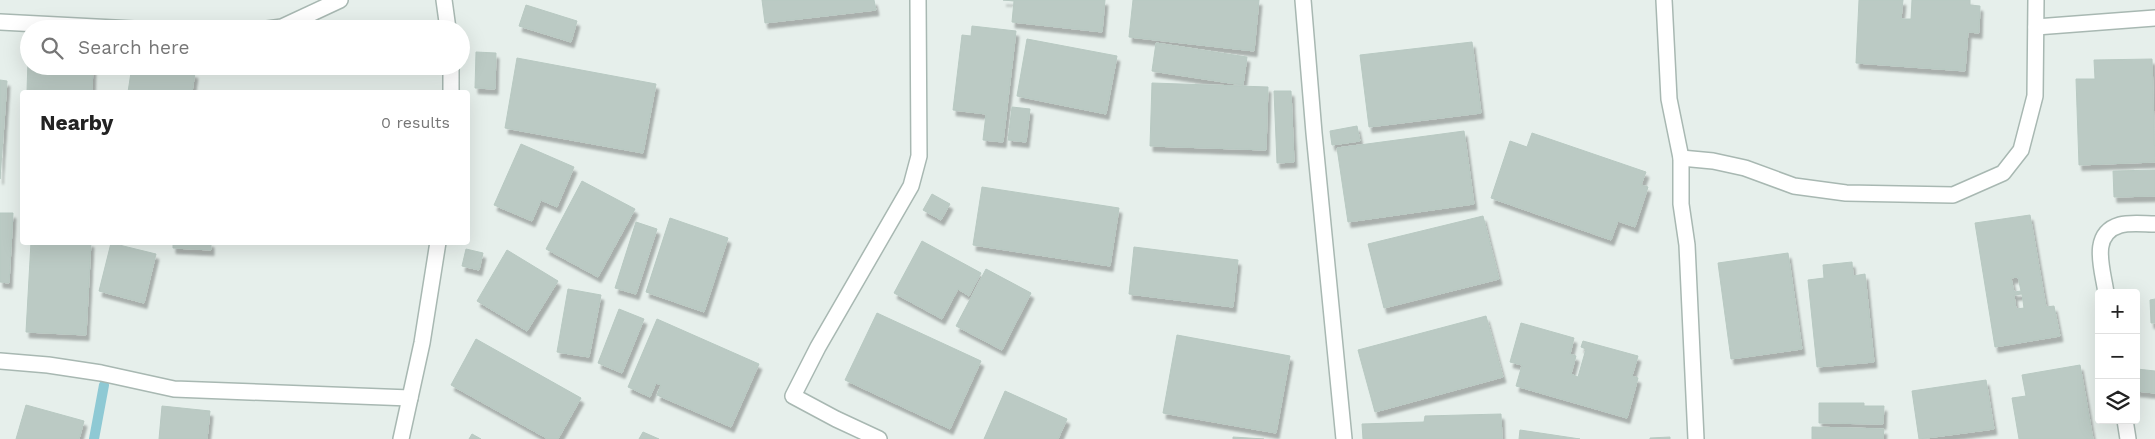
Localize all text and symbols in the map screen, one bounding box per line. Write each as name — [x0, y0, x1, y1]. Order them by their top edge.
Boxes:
search box — [20, 20, 470, 75]
icon: search — [38, 34, 66, 62]
text: Search here — [78, 36, 189, 59]
text: Nearby — [40, 110, 113, 135]
text: 0 results — [381, 113, 450, 132]
map controls — [2095, 289, 2140, 424]
button: + — [2095, 289, 2140, 334]
button: − — [2095, 334, 2140, 379]
button: layers — [2095, 379, 2140, 424]

